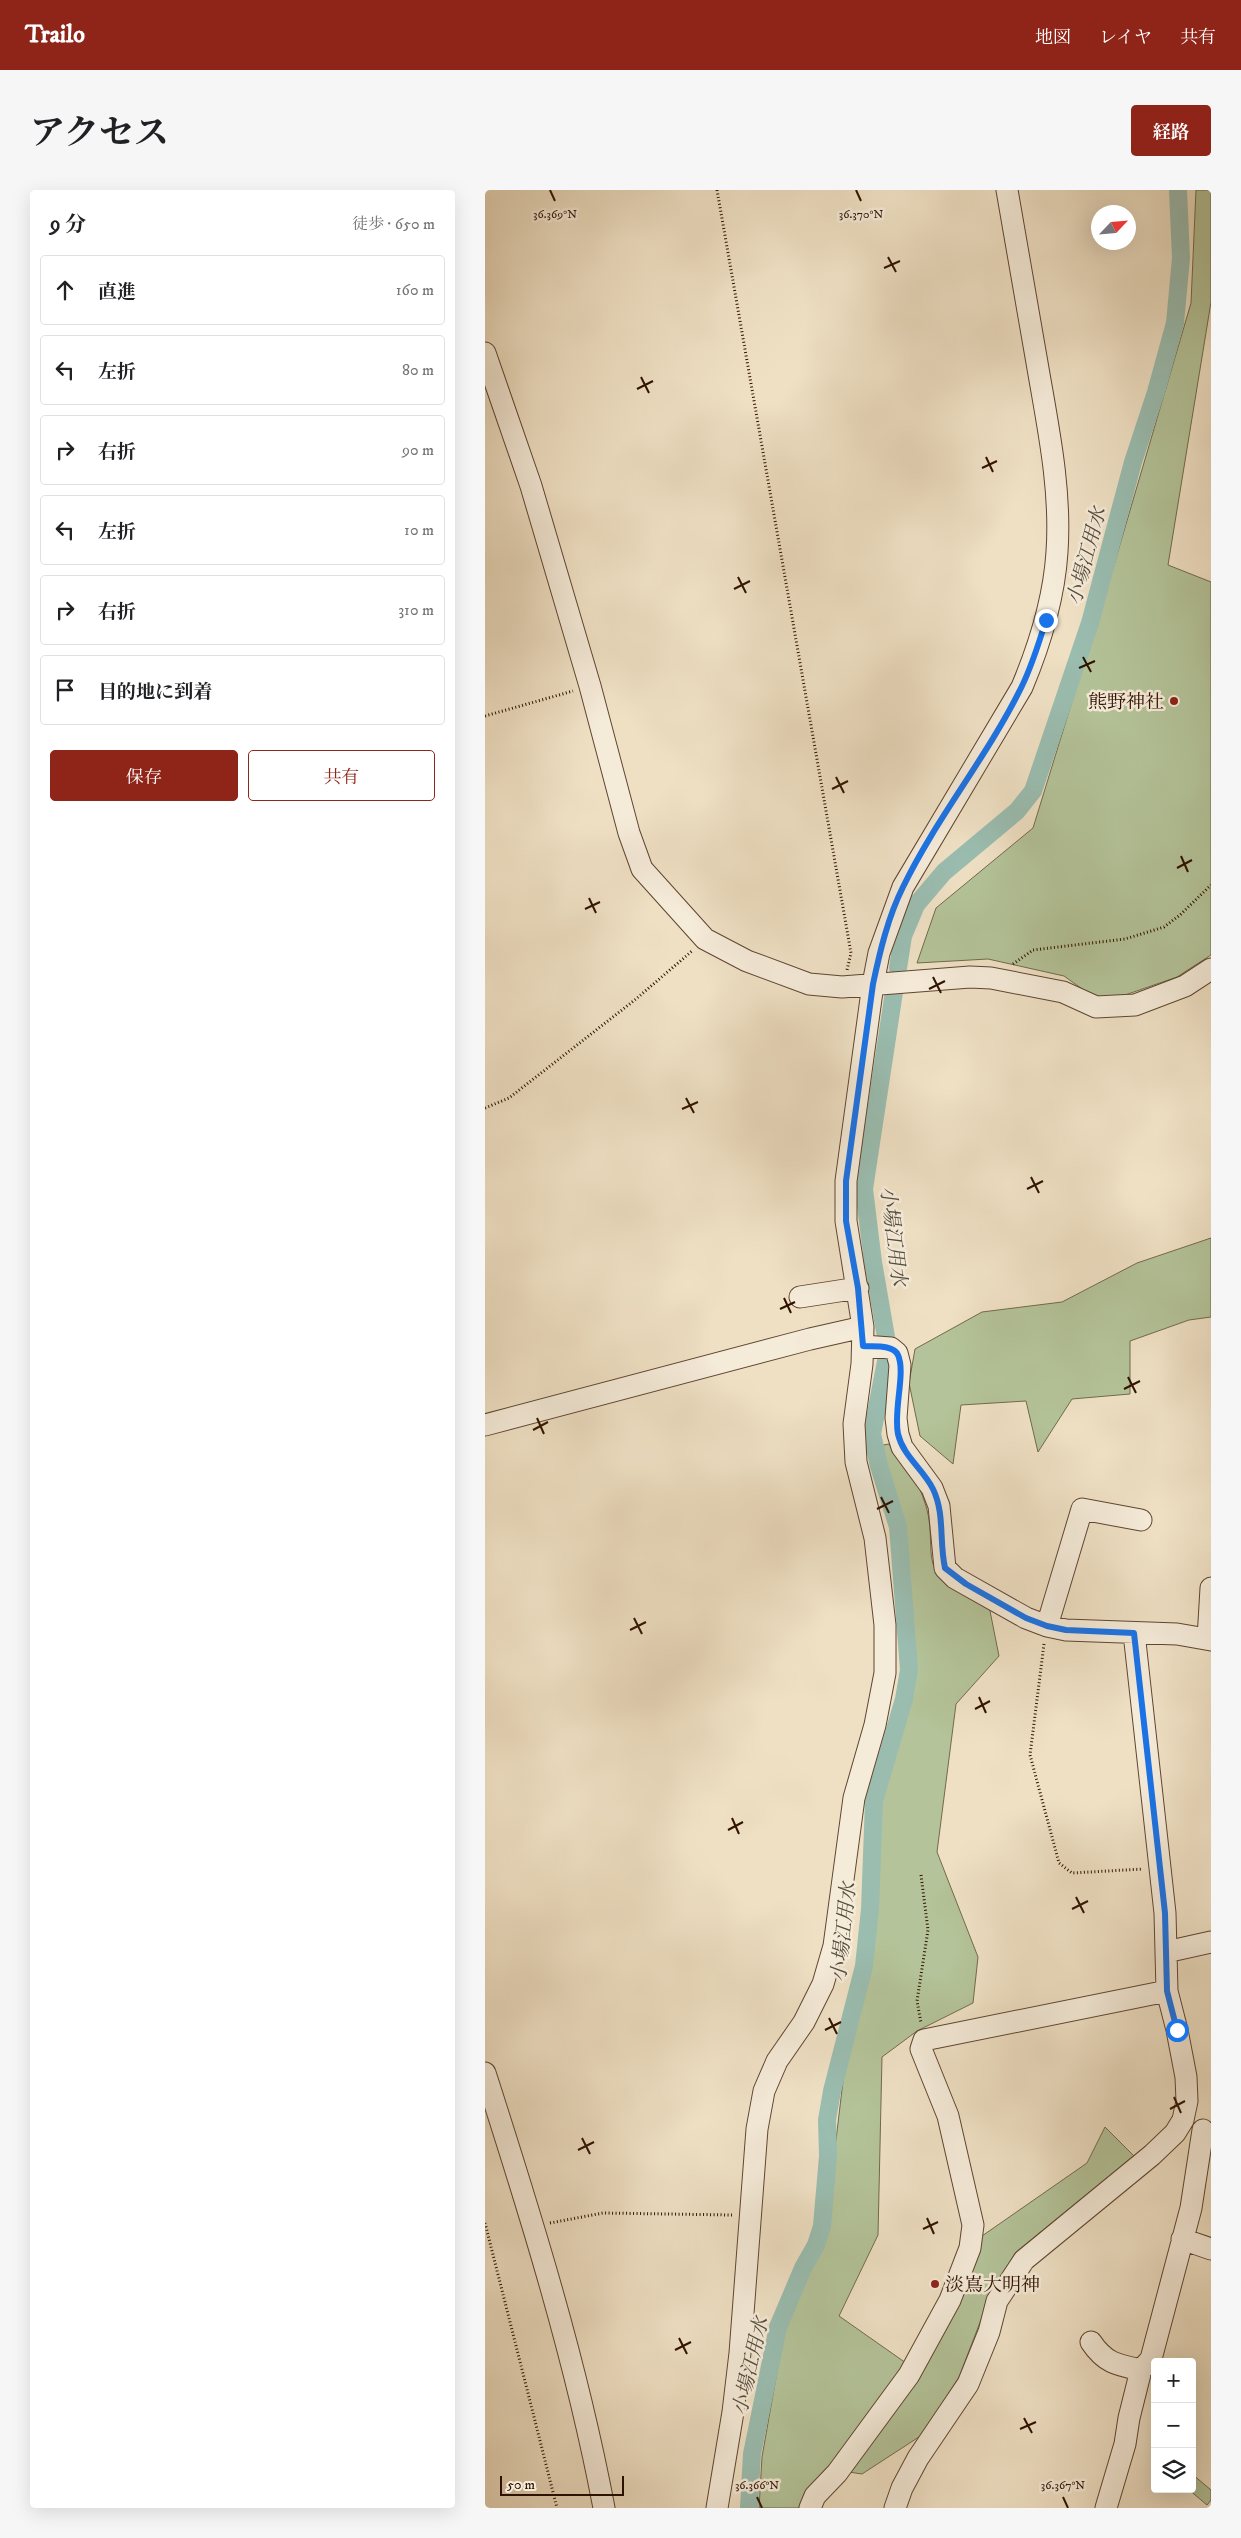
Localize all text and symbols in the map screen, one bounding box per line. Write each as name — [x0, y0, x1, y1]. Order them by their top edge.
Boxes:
text: Trailo — [25, 20, 85, 50]
text: 地図 — [1035, 27, 1071, 49]
text: レイヤ — [1099, 27, 1152, 49]
text: 共有 — [1180, 27, 1216, 49]
button: 経路 — [1131, 105, 1211, 156]
text: アクセス — [30, 112, 169, 156]
north arrow — [1091, 205, 1136, 250]
text: 36.369°N — [533, 207, 577, 222]
text: 36.370°N — [839, 207, 883, 222]
text: 9 分 — [50, 212, 86, 238]
text: 徒歩 · 650 m — [352, 214, 435, 234]
icon: ahead — [51, 276, 79, 304]
text: 160 m — [396, 280, 434, 300]
text: 直進 — [98, 281, 136, 304]
icon: left — [51, 356, 79, 384]
text: 80 m — [402, 360, 434, 380]
text: 左折 — [98, 361, 136, 384]
icon: right — [51, 436, 79, 464]
text: 90 m — [402, 440, 434, 460]
text: 右折 — [98, 441, 136, 464]
water label: 小場江用水 — [1062, 503, 1113, 608]
icon: left — [51, 516, 79, 544]
text: 10 m — [404, 520, 434, 540]
text: 左折 — [98, 521, 136, 544]
icon: right — [51, 596, 79, 624]
text: 310 m — [398, 600, 434, 620]
text: 右折 — [98, 601, 136, 624]
route end — [1035, 609, 1058, 632]
icon: arrive — [51, 676, 79, 704]
text: 目的地に到着 — [98, 681, 212, 704]
place label: 熊野神社 — [1088, 691, 1164, 714]
marker: 熊野神社 — [1168, 695, 1180, 707]
button: 保存 — [50, 750, 238, 801]
button: 共有 — [248, 750, 435, 801]
water label: 小場江用水 — [874, 1185, 911, 1289]
water label: 小場江用水 — [827, 1879, 862, 1983]
route start — [1166, 2019, 1189, 2042]
place label: 淡嶌大明神 — [945, 2274, 1040, 2297]
marker: 淡嶌大明神 — [929, 2278, 941, 2290]
water label: 小場江用水 — [728, 2313, 775, 2418]
map controls — [1151, 2358, 1196, 2493]
button: + — [1151, 2358, 1196, 2403]
button: − — [1151, 2403, 1196, 2448]
button: layers — [1151, 2448, 1196, 2493]
scale bar — [500, 2473, 624, 2496]
text: 50 m — [507, 2476, 535, 2494]
text: 36.366°N — [735, 2478, 779, 2493]
text: 36.367°N — [1041, 2478, 1085, 2493]

